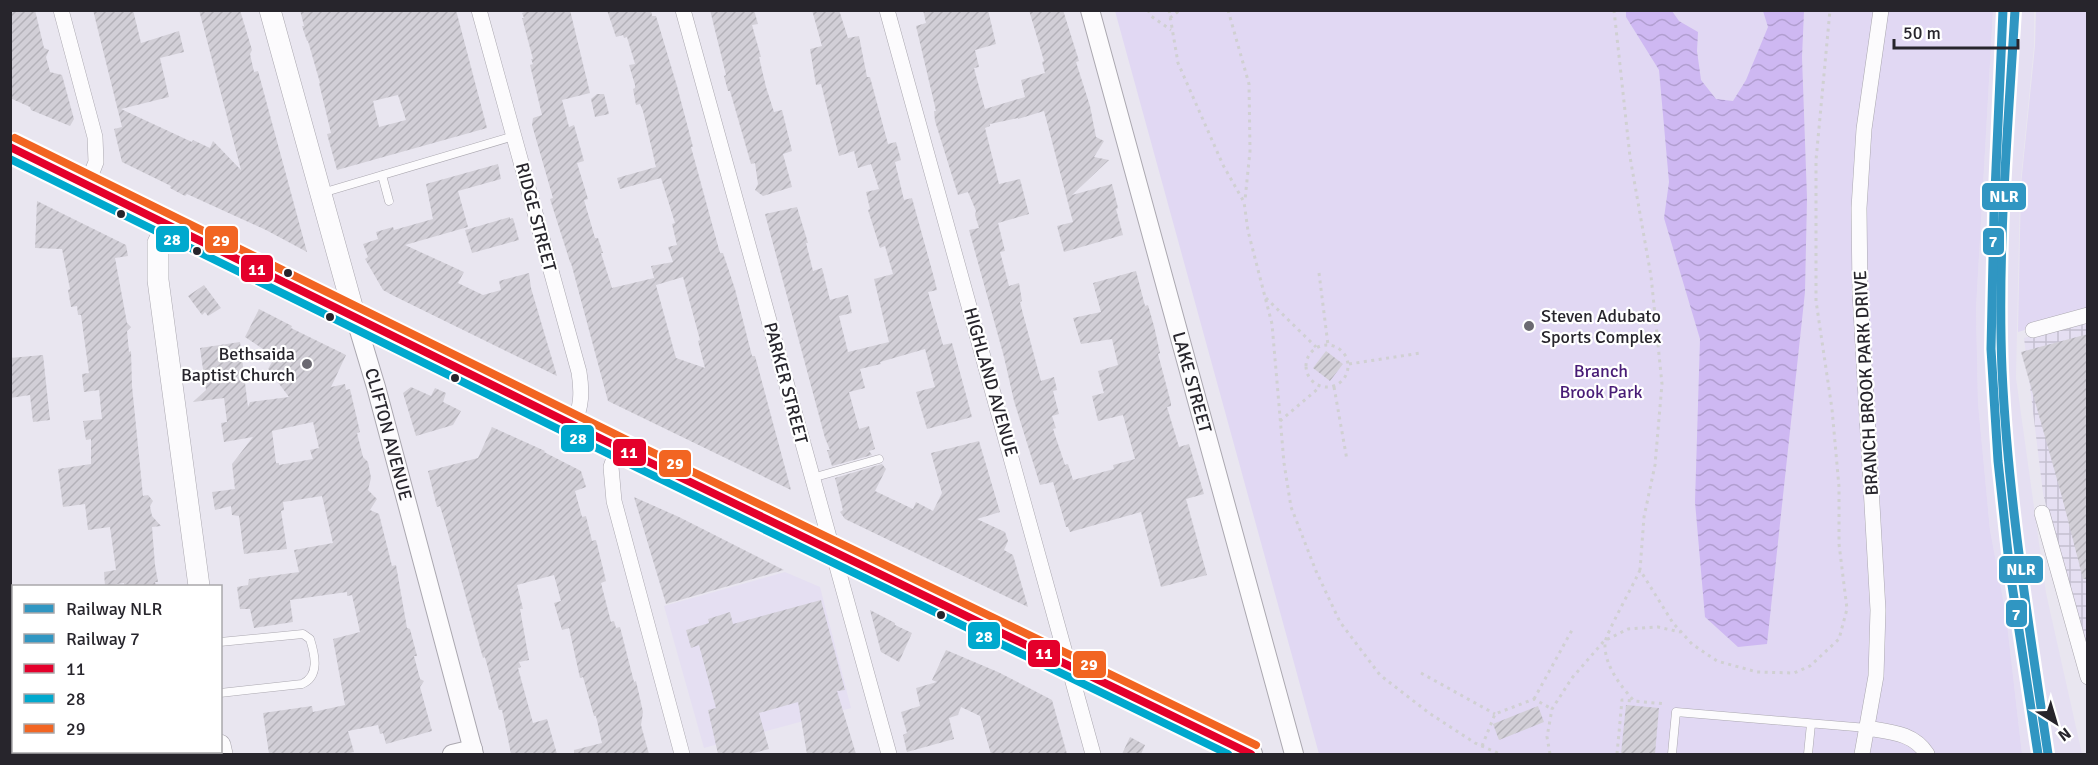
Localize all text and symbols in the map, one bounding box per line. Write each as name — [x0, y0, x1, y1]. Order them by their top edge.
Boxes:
scale bar — [1894, 12, 2018, 50]
text: 50 m — [1903, 22, 1941, 44]
street label: RIDGE STREET — [511, 160, 561, 274]
line badge: NLR — [1981, 182, 2027, 211]
text: NLR — [1989, 187, 2019, 207]
unlabelled marker — [115, 208, 127, 220]
line badge: 28 — [155, 225, 190, 253]
line badge: 29 — [204, 225, 239, 254]
line badge: 7 — [1982, 227, 2005, 256]
text: 28 — [163, 230, 181, 250]
text: 29 — [212, 231, 230, 251]
text: 7 — [1989, 232, 1998, 252]
unlabelled marker — [191, 245, 203, 257]
line badge: 11 — [240, 254, 274, 283]
text: 11 — [248, 260, 266, 280]
unlabelled marker — [282, 267, 294, 279]
street label: BRANCH BROOK PARK DRIVE — [1849, 270, 1883, 496]
street label: HIGHLAND AVENUE — [959, 305, 1023, 459]
place label: Steven Adubato Sports Complex — [1541, 305, 1662, 348]
unlabelled marker — [324, 311, 336, 323]
marker: Steven Adubato Sports Complex — [1522, 319, 1536, 333]
street label: PARKER STREET — [759, 320, 813, 446]
street label: LAKE STREET — [1168, 329, 1216, 435]
place label: Bethsaida Baptist Church — [181, 343, 295, 386]
marker: Bethsaida Baptist Church — [300, 357, 314, 371]
park label: Branch Brook Park — [1559, 360, 1643, 403]
street label: CLIFTON AVENUE — [360, 365, 417, 503]
unlabelled marker — [449, 372, 461, 384]
line badge: 28 — [560, 424, 595, 453]
text: 28 — [569, 429, 587, 449]
line badge: 11 — [612, 438, 647, 467]
text: 11 — [620, 443, 638, 463]
line badge: 29 — [658, 449, 692, 478]
text: 29 — [666, 454, 684, 474]
line badge: NLR — [1998, 555, 2044, 584]
text: NLR — [2006, 560, 2036, 580]
legend — [12, 585, 222, 753]
text: Railway NLR — [66, 598, 162, 620]
line badge: 7 — [2005, 599, 2028, 628]
text: 7 — [2012, 605, 2021, 625]
unlabelled marker — [935, 609, 947, 621]
line badge: 28 — [967, 621, 1001, 650]
text: 28 — [975, 627, 993, 647]
text: Railway 7 — [66, 628, 140, 650]
line badge: 11 — [1027, 639, 1061, 668]
text: 11 — [1035, 644, 1053, 664]
line badge: 29 — [1072, 650, 1107, 679]
text: 29 — [1080, 655, 1098, 675]
text: 11 — [66, 658, 85, 680]
text: 28 — [66, 688, 85, 710]
north arrow — [2026, 693, 2086, 753]
text: 29 — [66, 718, 85, 740]
text: N — [2054, 723, 2075, 746]

